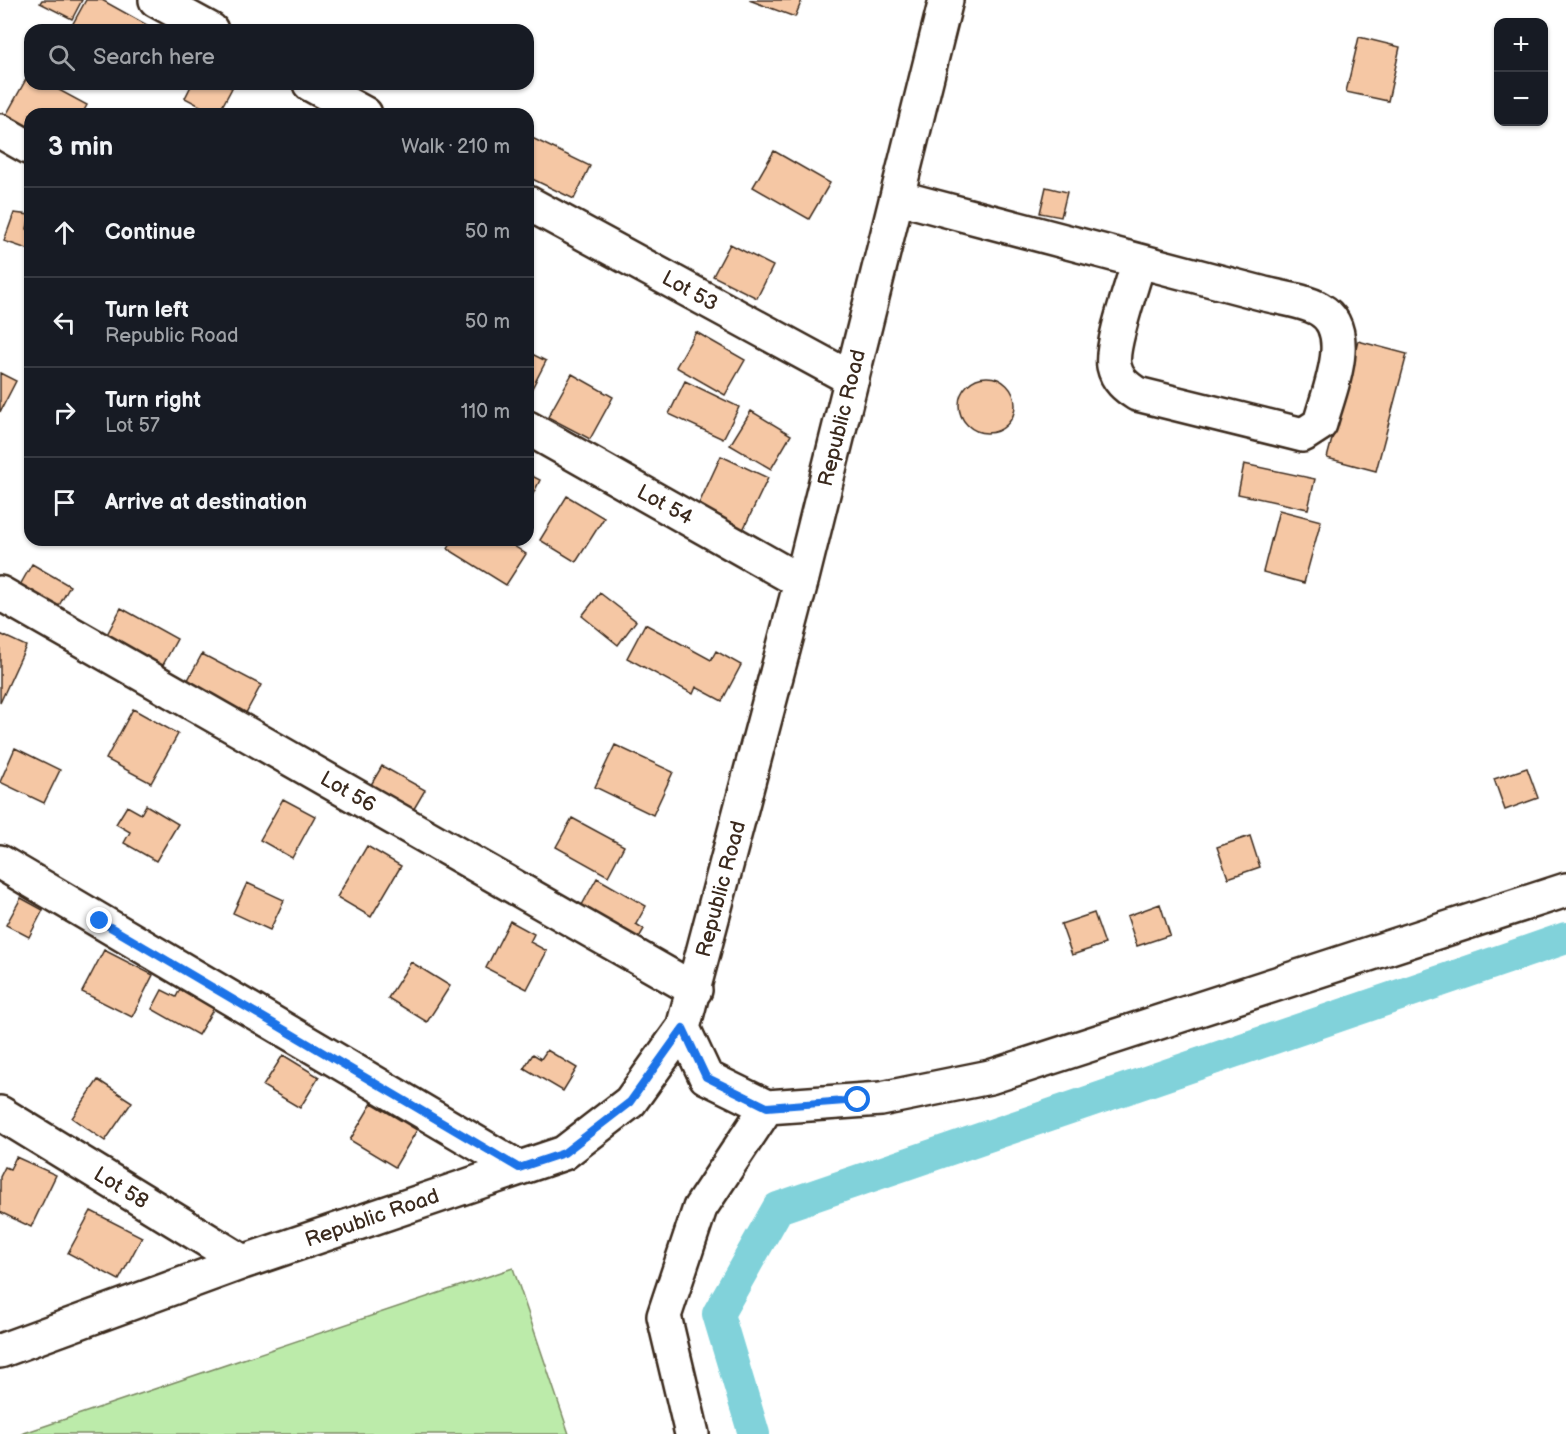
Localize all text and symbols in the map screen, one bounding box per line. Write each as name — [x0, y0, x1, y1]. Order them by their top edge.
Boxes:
map controls — [1494, 18, 1548, 126]
button: + — [1494, 18, 1548, 72]
search box — [24, 24, 534, 90]
icon: search — [45, 41, 78, 74]
text: Search here — [93, 44, 215, 71]
button: − — [1494, 72, 1548, 126]
text: 3 min — [48, 132, 113, 163]
text: Walk · 210 m — [401, 135, 510, 159]
icon: ahead — [48, 216, 81, 249]
text: Continue — [105, 219, 195, 246]
text: 50 m — [465, 220, 510, 244]
street label: Lot 53 — [658, 265, 722, 317]
text: Turn left — [105, 297, 189, 324]
icon: left — [48, 306, 81, 339]
text: 50 m — [465, 310, 510, 334]
text: Republic Road — [105, 324, 238, 348]
street label: Republic Road — [813, 347, 871, 489]
text: Turn right — [105, 387, 201, 414]
icon: right — [48, 396, 81, 429]
text: 110 m — [461, 400, 510, 424]
text: Lot 57 — [105, 414, 160, 438]
street label: Lot 54 — [633, 480, 697, 531]
icon: arrive — [48, 486, 81, 519]
text: Arrive at destination — [105, 489, 307, 516]
street label: Lot 56 — [316, 766, 380, 818]
street label: Republic Road — [691, 818, 751, 960]
route end — [86, 907, 112, 933]
route start — [844, 1086, 870, 1112]
street label: Lot 58 — [89, 1162, 153, 1214]
street label: Republic Road — [302, 1183, 442, 1253]

